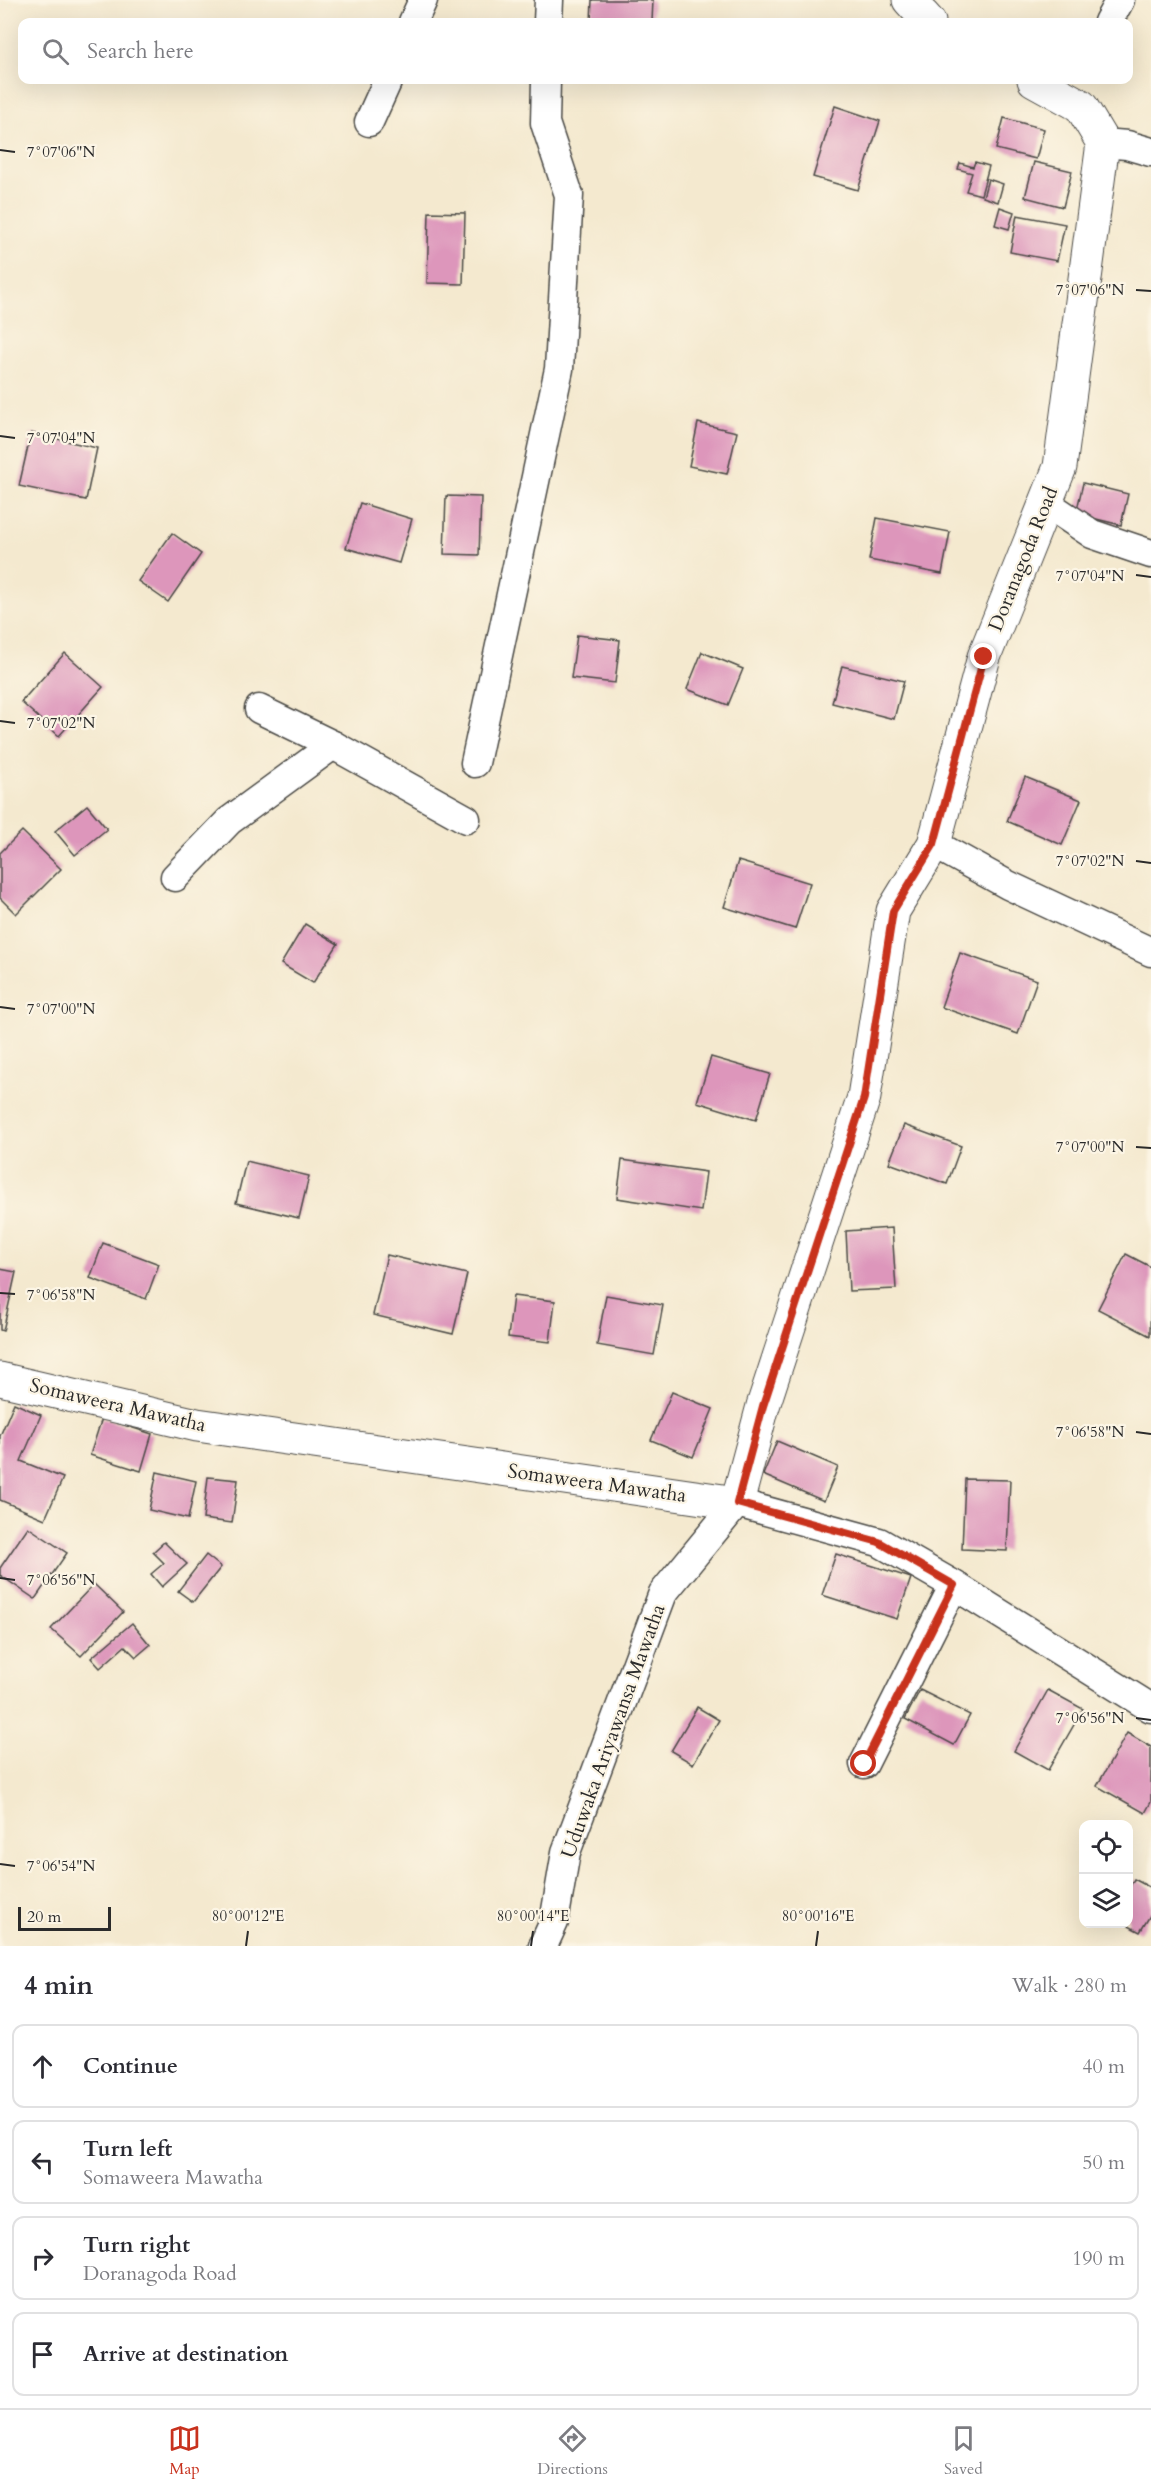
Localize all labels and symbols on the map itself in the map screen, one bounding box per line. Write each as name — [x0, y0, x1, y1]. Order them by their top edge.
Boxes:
text: 7°07'06"N — [27, 142, 95, 162]
text: 7°07'06"N — [1056, 280, 1124, 300]
text: 7°07'04"N — [27, 428, 95, 448]
street label: Doranagoda Road — [982, 482, 1064, 635]
text: 7°07'04"N — [1056, 566, 1124, 586]
route end — [970, 643, 996, 669]
text: 7°07'02"N — [27, 713, 95, 733]
text: 7°07'02"N — [1056, 851, 1124, 871]
text: 7°07'00"N — [27, 999, 95, 1019]
text: 7°07'00"N — [1056, 1137, 1124, 1157]
text: 7°06'58"N — [27, 1285, 95, 1305]
street label: Somaweera Mawatha — [27, 1372, 209, 1438]
text: 7°06'58"N — [1056, 1422, 1124, 1442]
street label: Somaweera Mawatha — [506, 1457, 688, 1509]
text: 7°06'56"N — [27, 1570, 95, 1590]
street label: Uduwaka Ariyawansa Mawatha — [554, 1600, 672, 1862]
text: 7°06'56"N — [1056, 1708, 1124, 1728]
route start — [850, 1750, 876, 1776]
text: 7°06'54"N — [27, 1856, 95, 1876]
scale bar — [18, 1904, 111, 1932]
text: 80°00'12"E — [212, 1906, 284, 1926]
text: 80°00'14"E — [497, 1906, 569, 1926]
text: 80°00'16"E — [782, 1906, 854, 1926]

